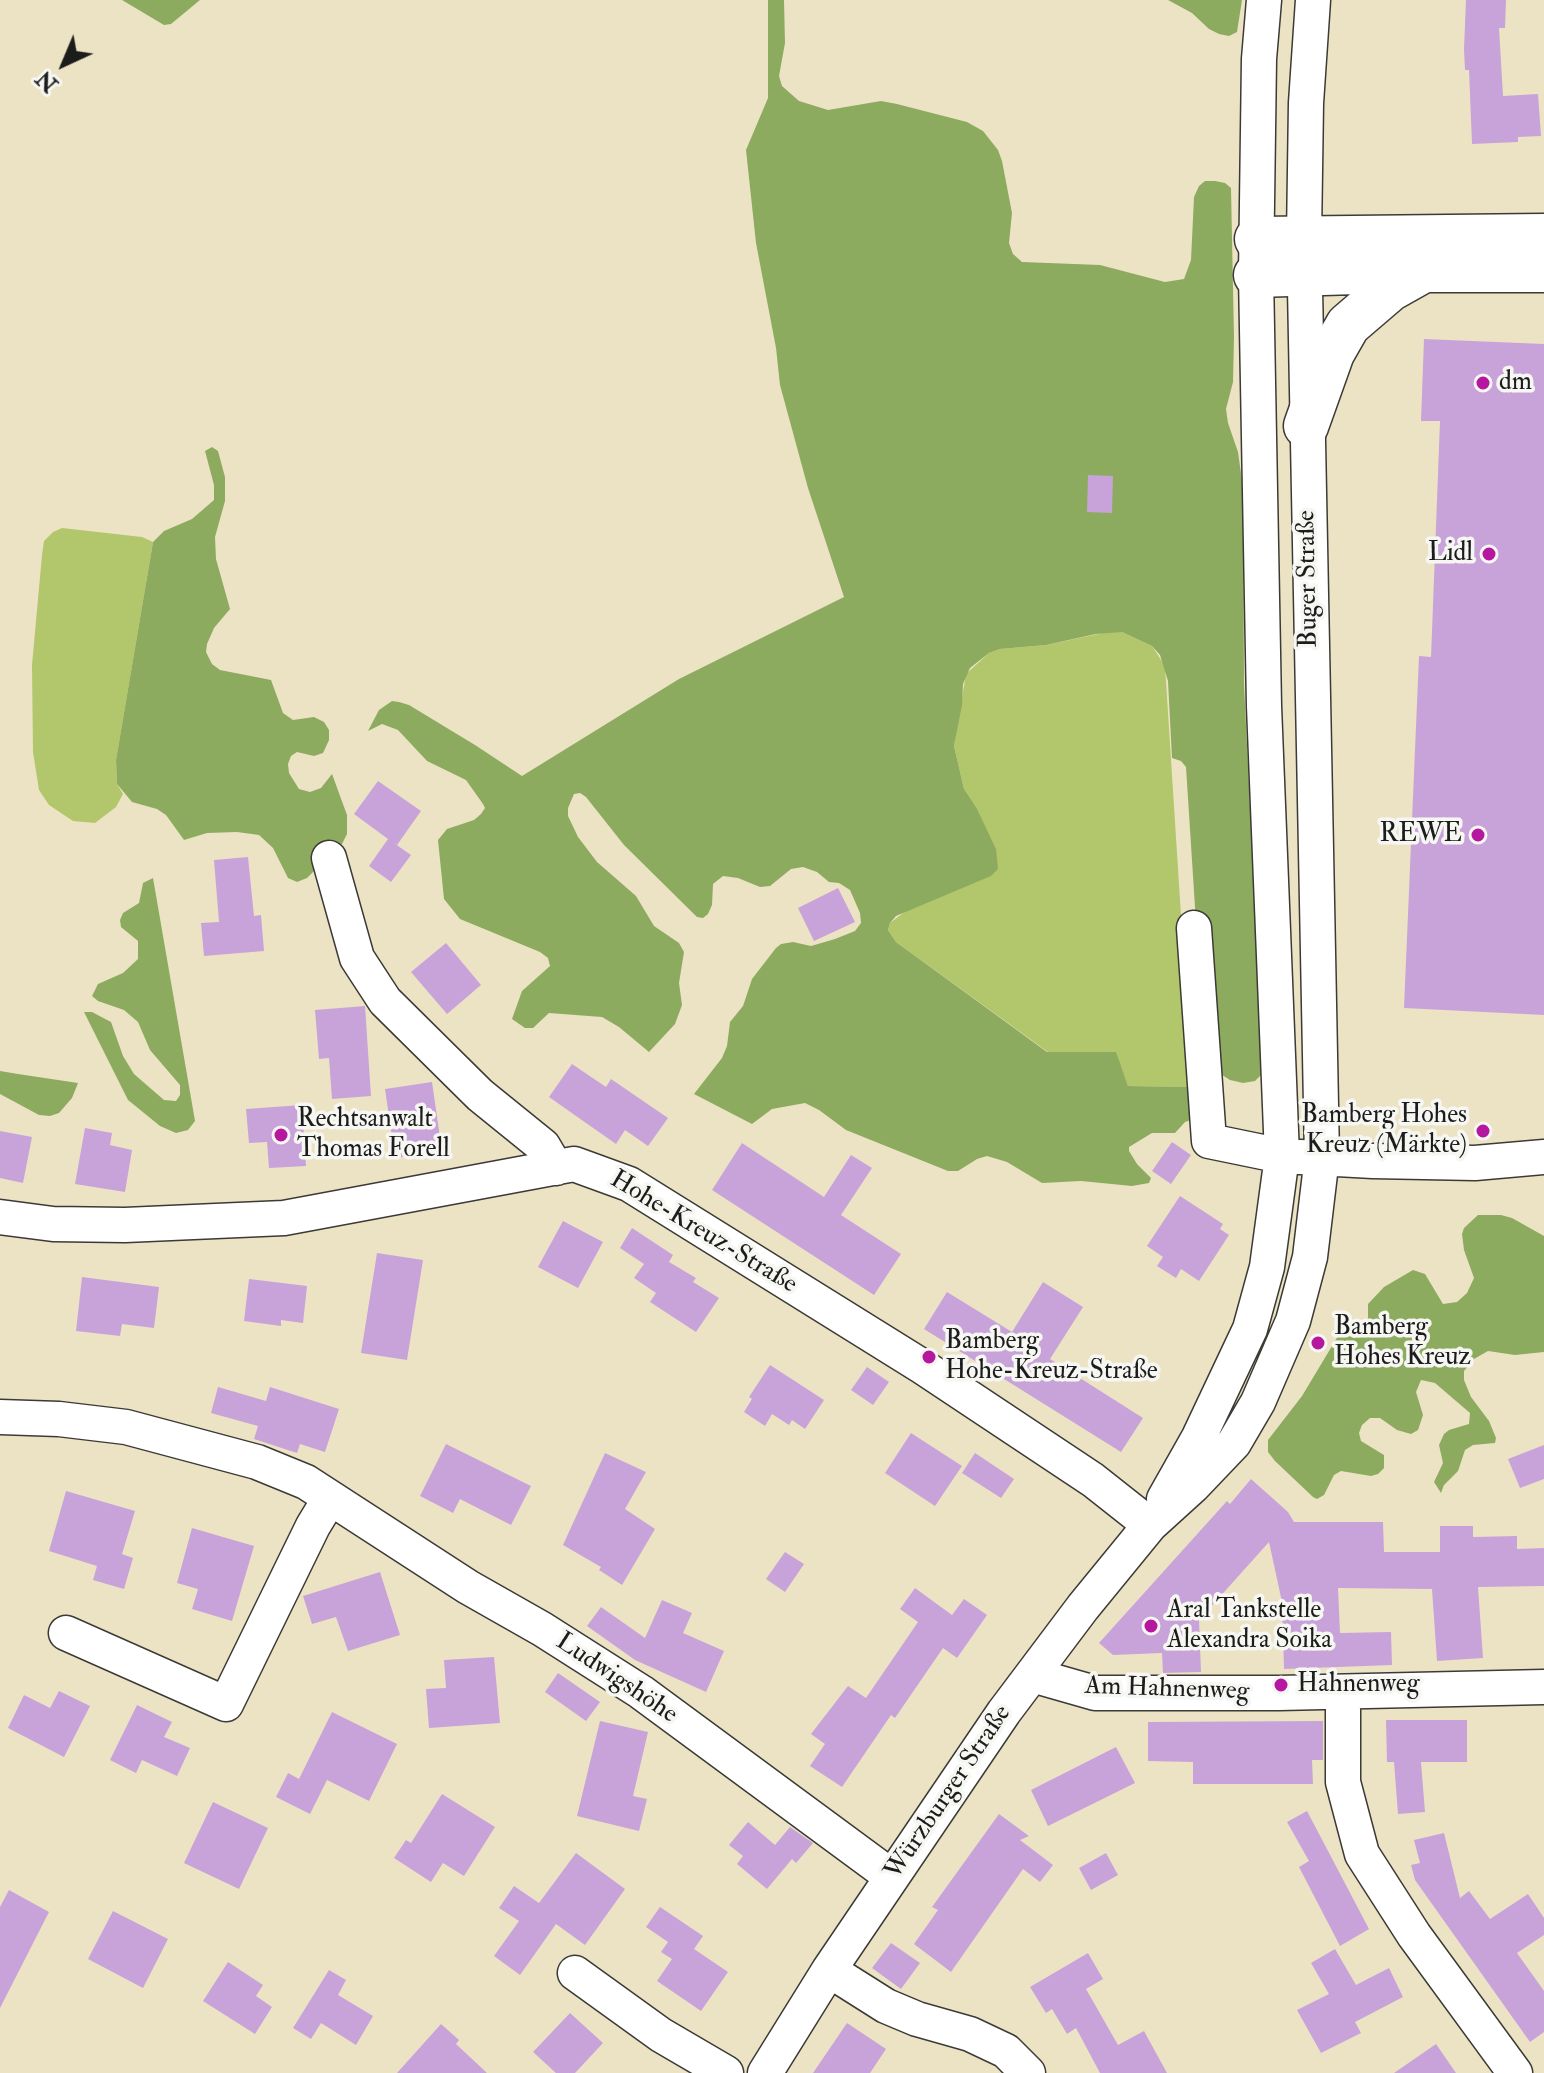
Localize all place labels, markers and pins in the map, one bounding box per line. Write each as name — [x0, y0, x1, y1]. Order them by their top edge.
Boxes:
place label: dm — [1499, 367, 1532, 399]
marker: dm — [1474, 374, 1492, 392]
place label: Lidl — [1428, 538, 1473, 570]
marker: Lidl — [1480, 545, 1498, 563]
place label: REWE — [1380, 819, 1462, 851]
marker: REWE — [1469, 826, 1487, 844]
place label: Bamberg Hohes Kreuz (Märkte) — [1301, 1100, 1467, 1162]
place label: Rechtsanwalt Thomas Forell — [297, 1104, 450, 1166]
marker: Bamberg Hohes Kreuz (Märkte) — [1474, 1122, 1492, 1140]
marker: Rechtsanwalt Thomas Forell — [272, 1126, 290, 1144]
place label: Bamberg Hohes Kreuz — [1334, 1312, 1471, 1374]
place label: Bamberg Hohe-Kreuz-Straße — [945, 1326, 1158, 1388]
marker: Bamberg Hohes Kreuz — [1309, 1334, 1327, 1352]
marker: Bamberg Hohe-Kreuz-Straße — [920, 1348, 938, 1366]
place label: Aral Tankstelle Alexandra Soika — [1167, 1595, 1332, 1656]
marker: Aral Tankstelle Alexandra Soika — [1142, 1617, 1160, 1635]
place label: Hahnenweg — [1297, 1669, 1420, 1701]
marker: Hahnenweg — [1272, 1676, 1290, 1694]

